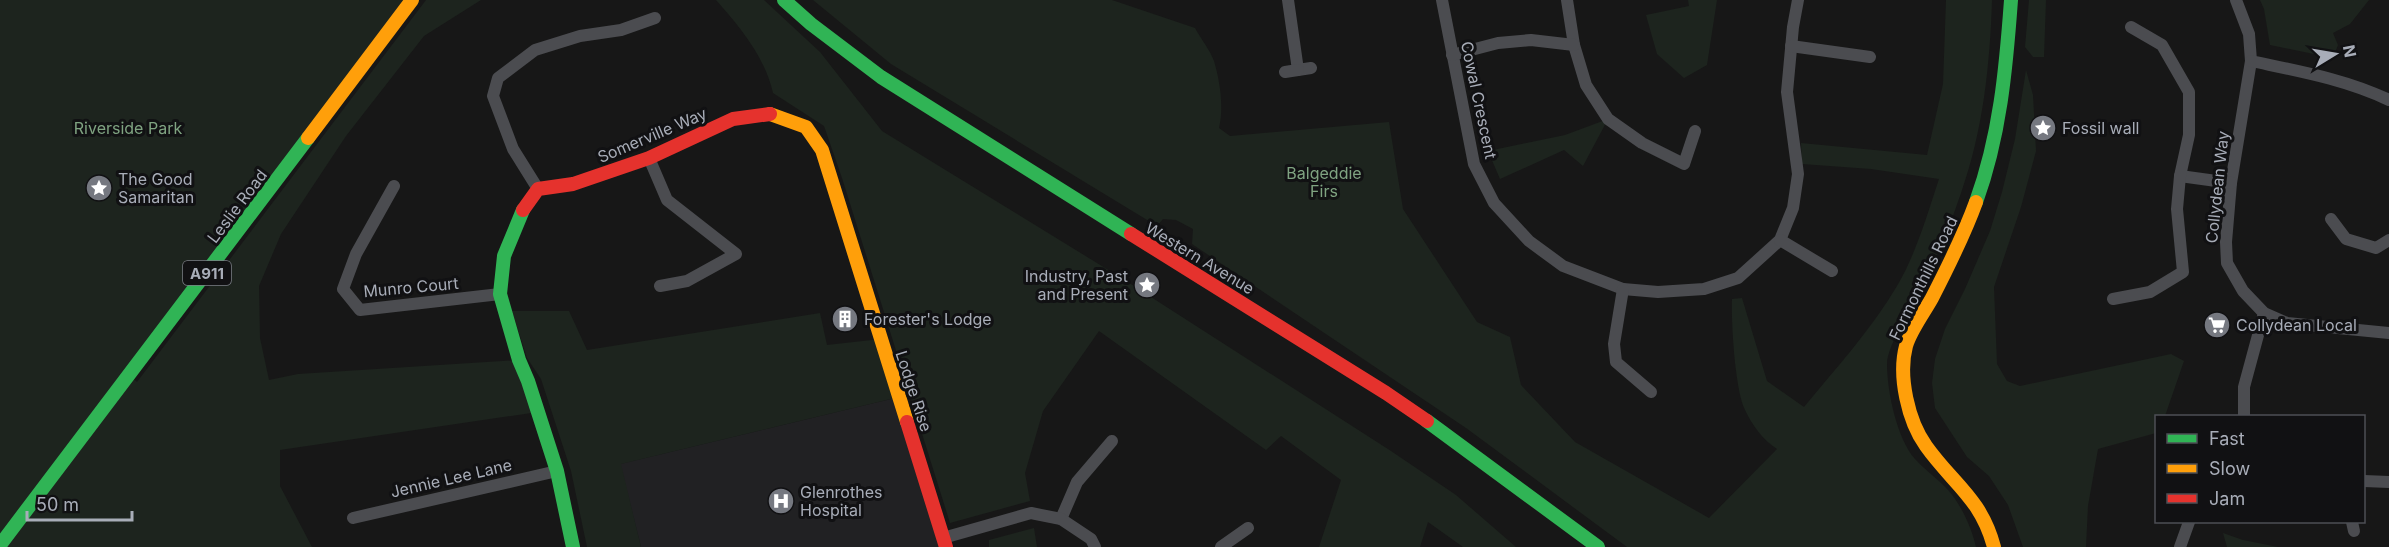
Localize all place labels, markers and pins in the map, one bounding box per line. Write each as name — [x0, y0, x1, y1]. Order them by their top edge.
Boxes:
place icon: Fossil wall — [2028, 113, 2058, 143]
place label: Fossil wall — [2062, 118, 2139, 138]
place label: The Good Samaritan — [118, 169, 194, 207]
place icon: The Good Samaritan — [84, 173, 114, 203]
place label: Industry, Past and Present — [1025, 266, 1128, 304]
place icon: Industry, Past and Present — [1132, 270, 1162, 300]
building icon: Forester's Lodge — [830, 304, 860, 334]
place label: Forester's Lodge — [864, 309, 992, 329]
supermarket icon: Collydean Local — [2202, 310, 2232, 340]
place label: Collydean Local — [2236, 315, 2357, 335]
place label: Glenrothes Hospital — [800, 482, 882, 520]
hospital icon: Glenrothes Hospital — [766, 486, 796, 516]

